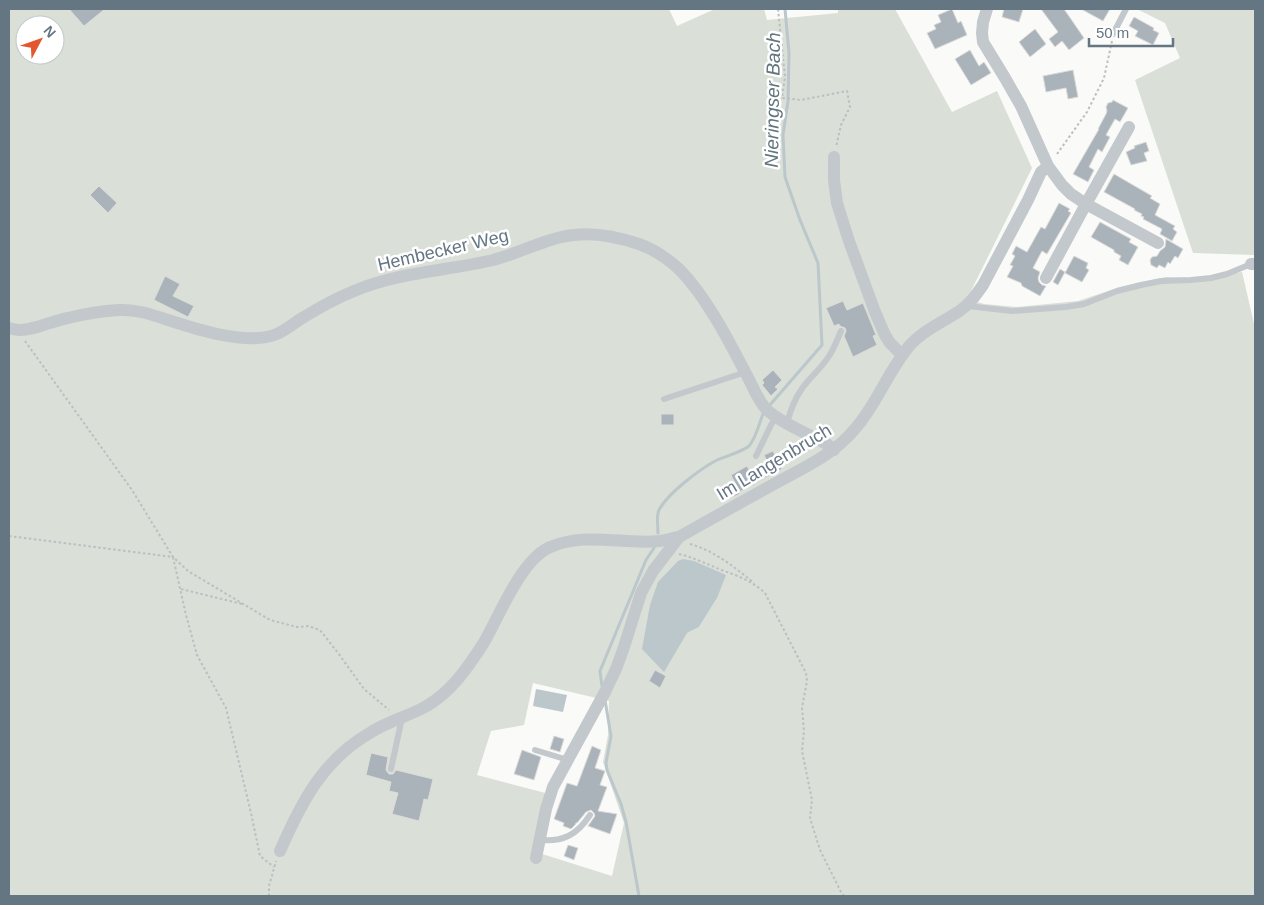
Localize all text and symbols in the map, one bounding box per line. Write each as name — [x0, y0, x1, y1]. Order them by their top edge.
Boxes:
north arrow — [15, 15, 65, 65]
scale bar — [1089, 15, 1173, 47]
text: N — [40, 22, 59, 41]
text: 50 m — [1096, 24, 1129, 41]
water label: Nieringser Bach — [761, 32, 784, 168]
street label: Hembecker Weg — [376, 225, 510, 275]
street label: Im Langenbruch — [713, 420, 835, 504]

